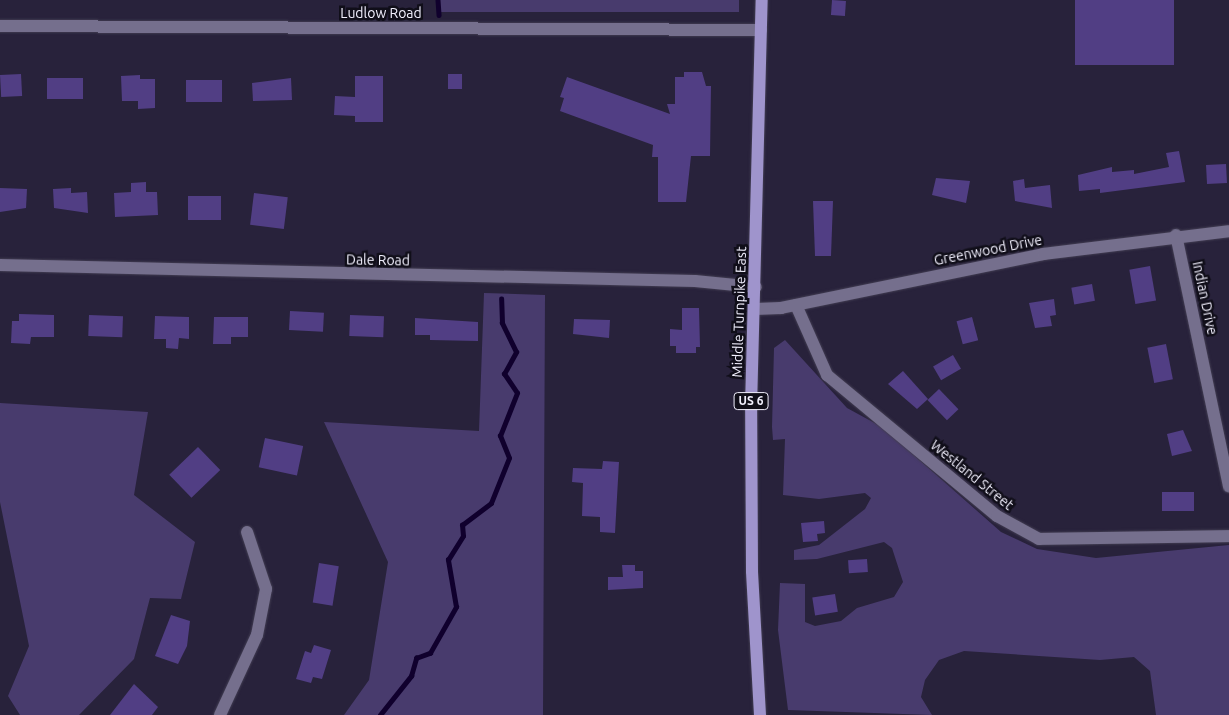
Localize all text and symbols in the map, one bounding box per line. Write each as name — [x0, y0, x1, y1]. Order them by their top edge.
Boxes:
street label: Ludlow Road — [340, 5, 422, 21]
street label: Greenwood Drive — [933, 231, 1043, 269]
street label: Middle Turnpike East — [728, 246, 750, 378]
street label: Dale Road — [346, 251, 410, 269]
street label: Indian Drive — [1189, 260, 1221, 336]
road number: US 6 — [734, 392, 768, 411]
street label: Westland Street — [927, 437, 1017, 513]

